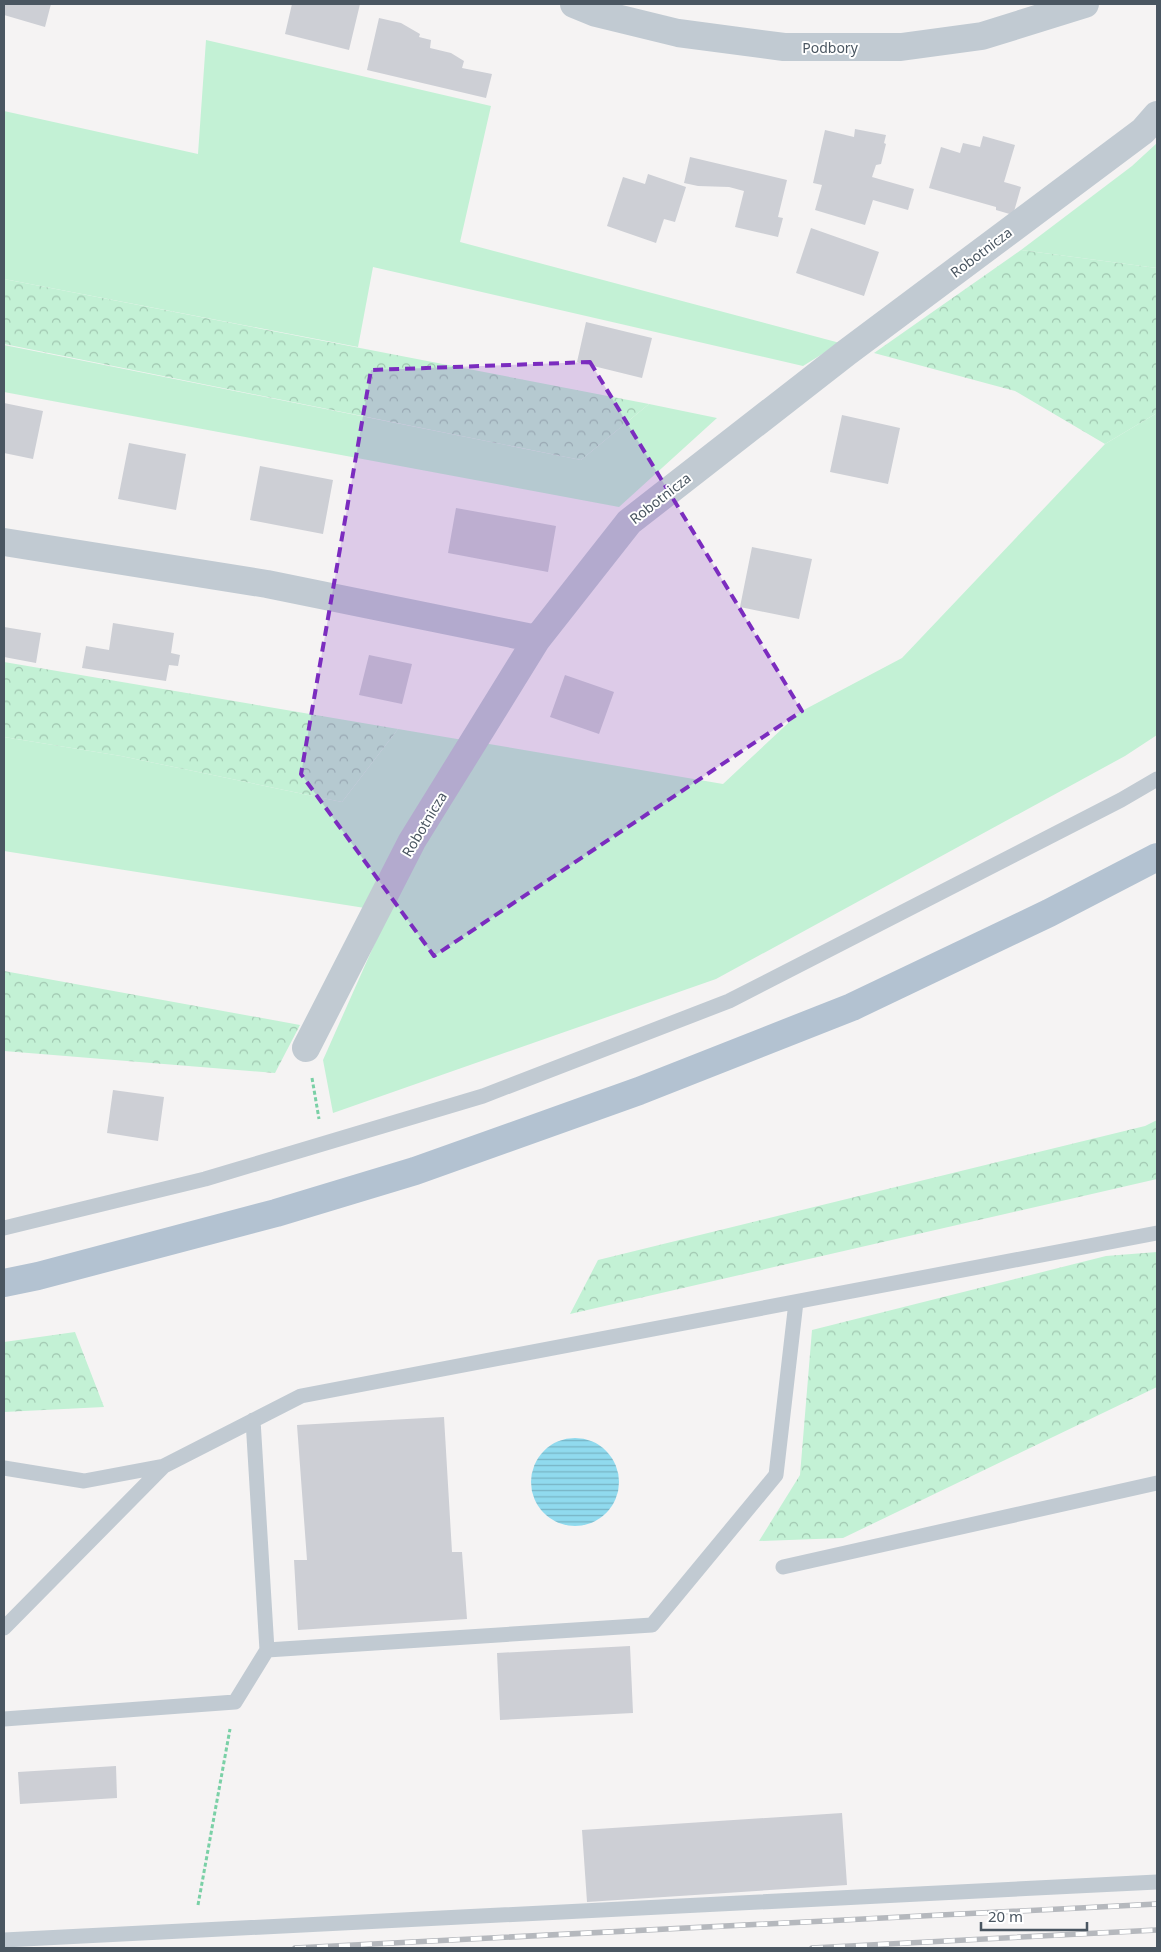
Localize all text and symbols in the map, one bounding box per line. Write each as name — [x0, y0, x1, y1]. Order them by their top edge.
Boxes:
street label: Podbory — [802, 38, 859, 57]
street label: Robotnicza — [946, 223, 1016, 281]
street label: Robotnicza — [625, 468, 695, 528]
street label: Robotnicza — [397, 788, 451, 860]
scale bar — [981, 1900, 1087, 1932]
text: 20 m — [988, 1906, 1023, 1926]

